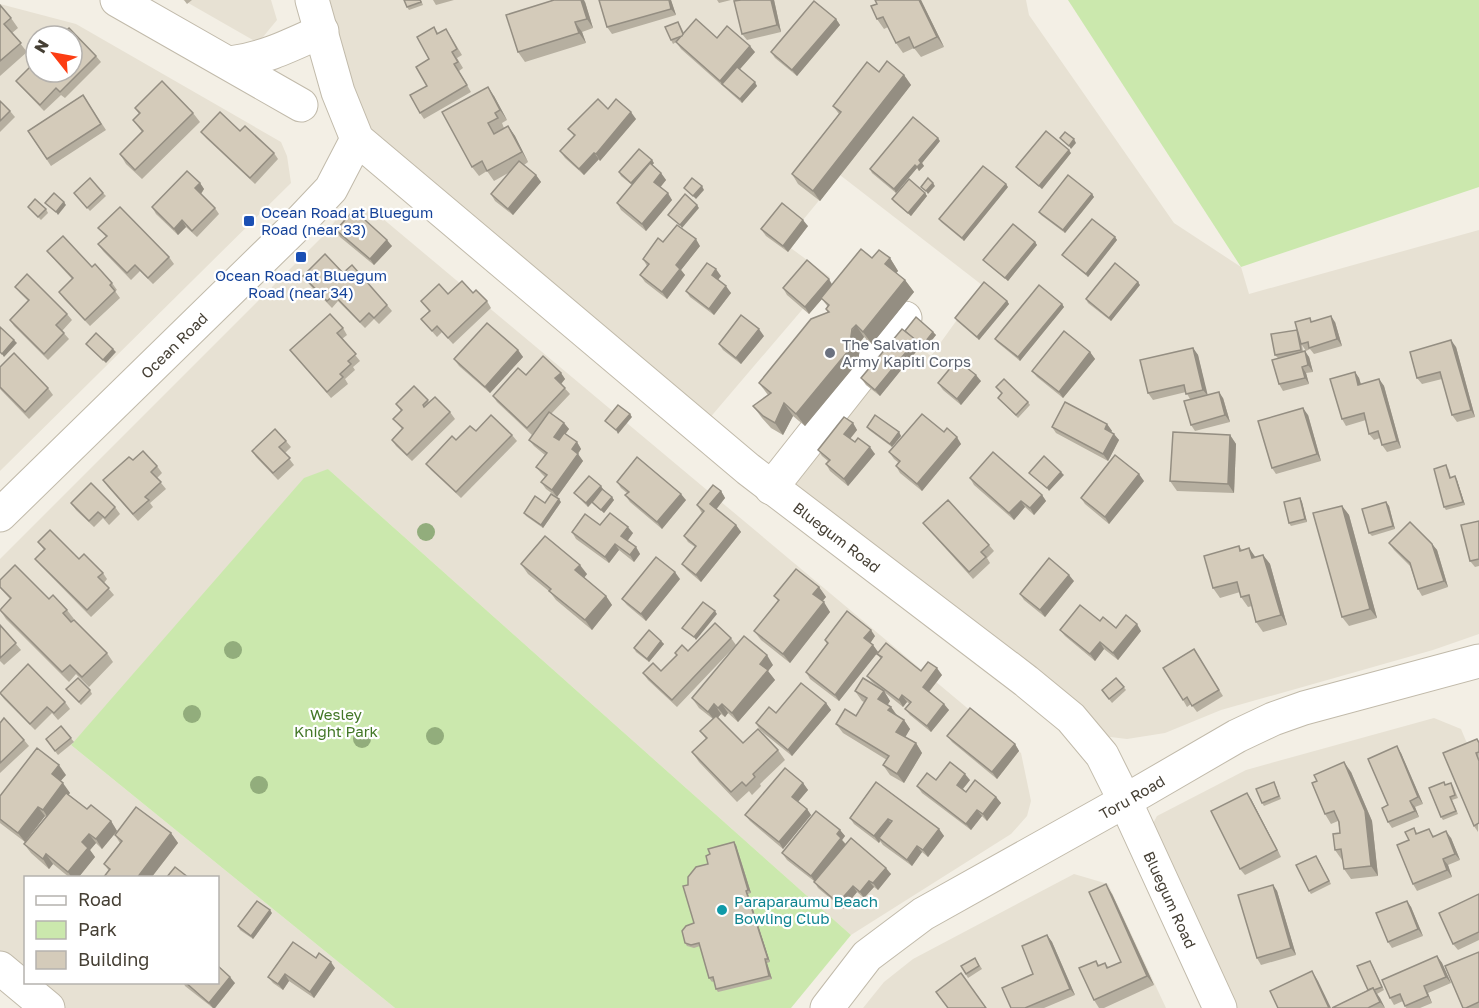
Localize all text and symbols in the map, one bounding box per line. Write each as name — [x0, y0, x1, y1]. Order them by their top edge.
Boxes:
north arrow — [24, 24, 84, 84]
text: N — [29, 36, 53, 57]
place label: Ocean Road at Bluegum Road (near 33) — [261, 203, 433, 238]
marker: Ocean Road at Bluegum Road (near 33) — [242, 214, 256, 228]
marker: Ocean Road at Bluegum Road (near 34) — [294, 250, 308, 264]
place label: Ocean Road at Bluegum Road (near 34) — [215, 266, 387, 301]
street label: Ocean Road — [137, 309, 211, 382]
place label: The Salvation Army Kapiti Corps — [842, 335, 971, 370]
marker: The Salvation Army Kapiti Corps — [823, 346, 837, 360]
street label: Bluegum Road — [790, 498, 884, 576]
park label: Wesley Knight Park — [294, 705, 379, 740]
street label: Toru Road — [1096, 771, 1168, 823]
street label: Bluegum Road — [1140, 848, 1200, 951]
legend — [24, 876, 219, 984]
text: Road — [78, 888, 122, 910]
place label: Paraparaumu Beach Bowling Club — [734, 892, 878, 927]
marker: Paraparaumu Beach Bowling Club — [715, 903, 729, 917]
text: Park — [78, 918, 117, 940]
text: Building — [78, 948, 149, 970]

